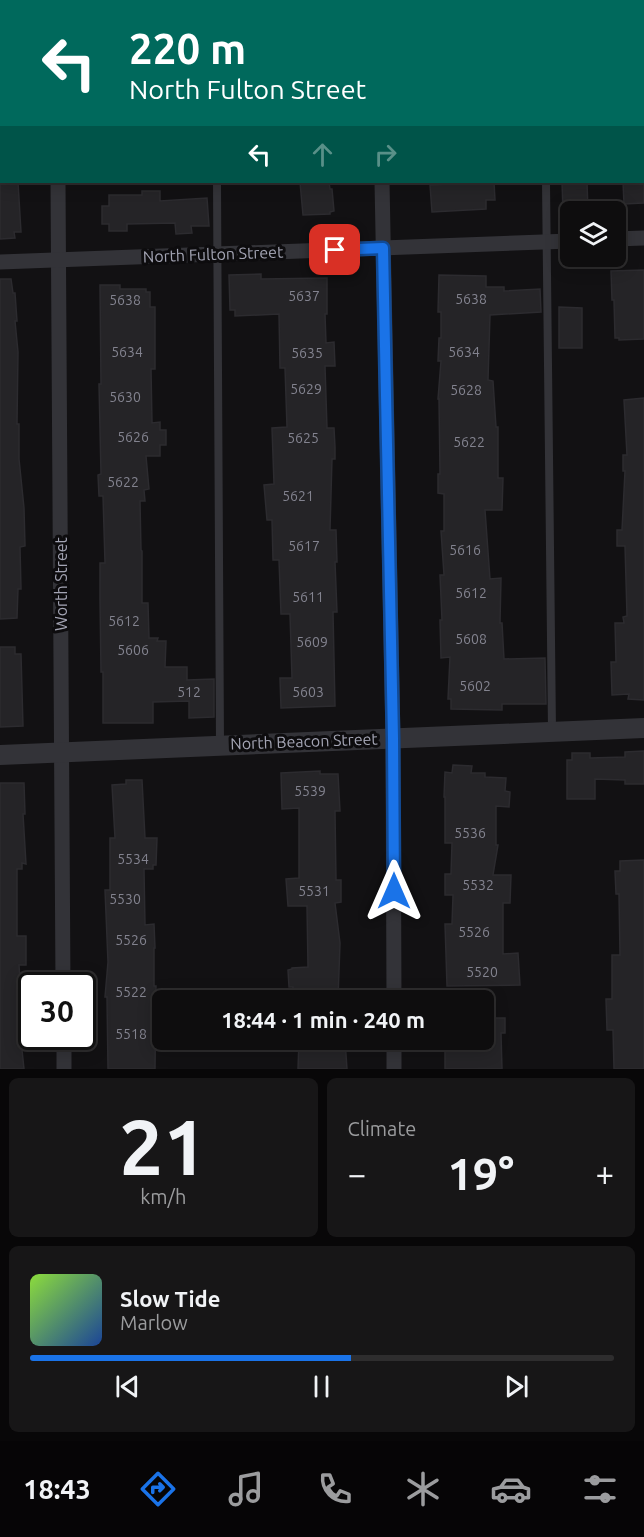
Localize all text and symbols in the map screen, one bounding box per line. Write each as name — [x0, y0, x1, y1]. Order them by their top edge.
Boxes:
icon: left — [30, 24, 108, 102]
text: 220 m — [129, 25, 246, 72]
text: North Fulton Street — [129, 74, 366, 104]
icon: left — [243, 138, 276, 171]
icon: ahead — [306, 138, 339, 171]
icon: right — [369, 138, 402, 171]
map controls — [560, 201, 626, 267]
button: layers — [560, 201, 626, 267]
pin — [309, 224, 360, 275]
icon: arrive — [318, 233, 351, 266]
street label: North Fulton Street — [142, 243, 284, 265]
house number: 5637 — [288, 288, 320, 304]
house number: 5638 — [455, 291, 487, 307]
house number: 5638 — [109, 292, 141, 308]
house number: 5634 — [111, 344, 143, 360]
house number: 5634 — [448, 344, 480, 360]
house number: 5635 — [291, 345, 323, 361]
house number: 5629 — [290, 381, 322, 397]
house number: 5628 — [450, 382, 482, 398]
house number: 5630 — [109, 389, 141, 405]
house number: 5626 — [117, 429, 149, 445]
house number: 5625 — [287, 430, 319, 446]
house number: 5622 — [453, 434, 485, 450]
house number: 5622 — [107, 474, 139, 490]
house number: 5621 — [282, 488, 314, 504]
street label: Worth Street — [52, 536, 70, 631]
house number: 5617 — [288, 538, 320, 554]
house number: 5616 — [449, 542, 481, 558]
house number: 5612 — [455, 585, 487, 601]
house number: 5611 — [292, 589, 324, 605]
house number: 5612 — [108, 613, 140, 629]
house number: 5608 — [455, 631, 487, 647]
house number: 5609 — [296, 634, 328, 650]
house number: 5606 — [117, 642, 149, 658]
house number: 5602 — [459, 678, 491, 694]
house number: 512 — [177, 684, 201, 700]
house number: 5603 — [292, 684, 324, 700]
street label: North Beacon Street — [230, 729, 379, 753]
house number: 5539 — [294, 783, 326, 799]
house number: 5536 — [454, 825, 486, 841]
house number: 5534 — [117, 851, 149, 867]
position arrow — [362, 859, 426, 923]
house number: 5532 — [462, 877, 494, 893]
house number: 5531 — [298, 883, 330, 899]
house number: 5530 — [109, 891, 141, 907]
house number: 5526 — [458, 924, 490, 940]
house number: 5526 — [115, 932, 147, 948]
house number: 5520 — [466, 964, 498, 980]
speed limit sign: 30 — [18, 972, 96, 1050]
house number: 5522 — [115, 984, 147, 1000]
text: 18:44 · 1 min · 240 m — [221, 1007, 425, 1032]
house number: 5518 — [115, 1026, 147, 1042]
text: 21 — [119, 1102, 207, 1190]
text: Climate — [348, 1117, 416, 1140]
text: 19° — [447, 1148, 514, 1199]
text: − — [348, 1155, 366, 1192]
text: + — [595, 1155, 614, 1192]
text: km/h — [140, 1185, 186, 1208]
text: Slow Tide — [120, 1286, 220, 1311]
text: Marlow — [120, 1311, 188, 1334]
icon: previous — [111, 1370, 144, 1403]
icon: pause — [305, 1370, 338, 1403]
icon: next — [500, 1370, 533, 1403]
icon: directions — [137, 1468, 179, 1510]
icon: music — [225, 1468, 267, 1510]
icon: phone — [314, 1468, 356, 1510]
icon: climate — [402, 1468, 444, 1510]
icon: car — [490, 1468, 532, 1510]
icon: filters — [579, 1468, 621, 1510]
text: 18:43 — [23, 1474, 91, 1504]

